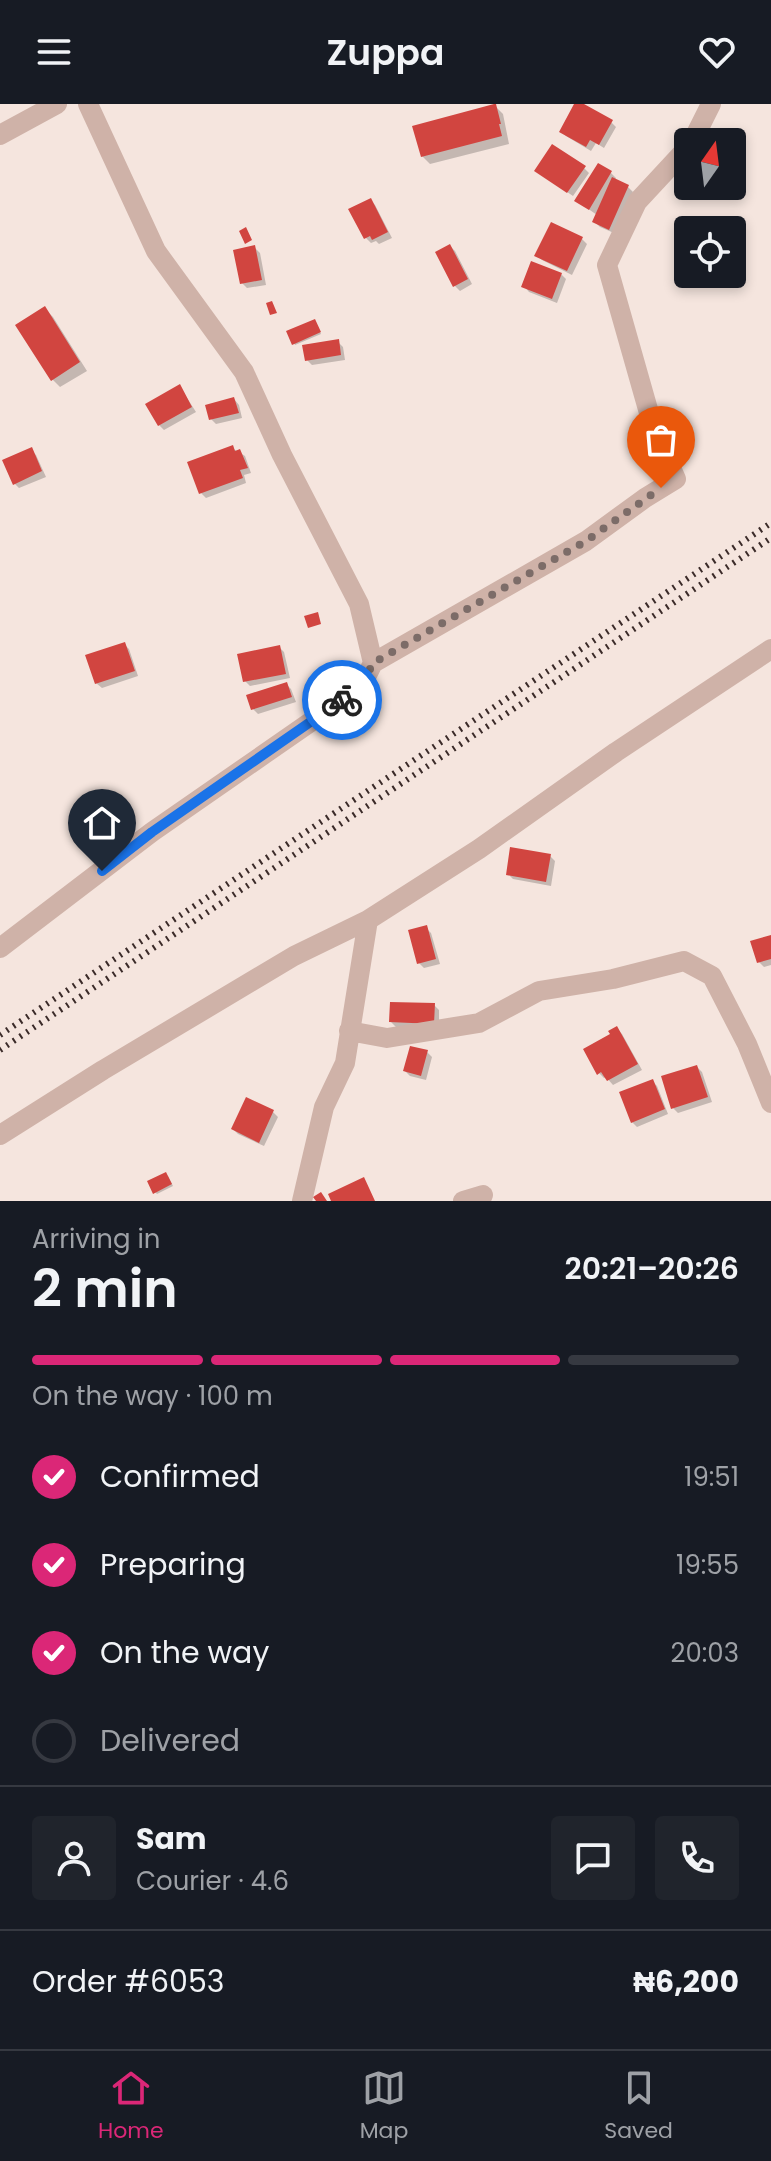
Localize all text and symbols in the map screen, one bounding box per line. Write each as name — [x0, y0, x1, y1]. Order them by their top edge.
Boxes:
text: Zuppa — [327, 27, 444, 78]
icon: menu — [32, 30, 76, 74]
icon: heart — [695, 30, 739, 74]
north arrow — [674, 128, 746, 200]
map controls — [674, 128, 746, 288]
button: locate — [674, 216, 746, 288]
pin — [627, 406, 695, 488]
icon: bag — [639, 418, 683, 462]
courier — [302, 660, 382, 740]
icon: bike — [320, 678, 364, 722]
pin — [68, 789, 136, 871]
icon: home — [80, 801, 124, 845]
text: Arriving in — [32, 1221, 161, 1257]
text: 20:21–20:26 — [564, 1247, 739, 1290]
text: 2 min — [32, 1252, 178, 1325]
text: On the way · 100 m — [32, 1378, 273, 1414]
icon: check — [32, 1455, 76, 1499]
text: Confirmed — [100, 1455, 260, 1498]
text: 19:51 — [684, 1459, 739, 1495]
icon: check — [32, 1543, 76, 1587]
text: Preparing — [100, 1543, 246, 1586]
text: 19:55 — [676, 1547, 739, 1583]
icon: check — [32, 1631, 76, 1675]
text: On the way — [100, 1631, 269, 1674]
text: 20:03 — [671, 1635, 739, 1671]
text: Delivered — [100, 1719, 240, 1762]
button: person — [32, 1816, 116, 1900]
button: chat — [551, 1816, 635, 1900]
button: phone — [655, 1816, 739, 1900]
text: Sam — [136, 1817, 207, 1860]
text: Courier · 4.6 — [136, 1863, 289, 1899]
text: Order #6053 — [32, 1960, 224, 2003]
text: ₦6,200 — [633, 1960, 739, 2003]
tab: Home — [98, 2066, 164, 2147]
tab: Map — [360, 2066, 408, 2147]
tab: Saved — [604, 2066, 673, 2147]

